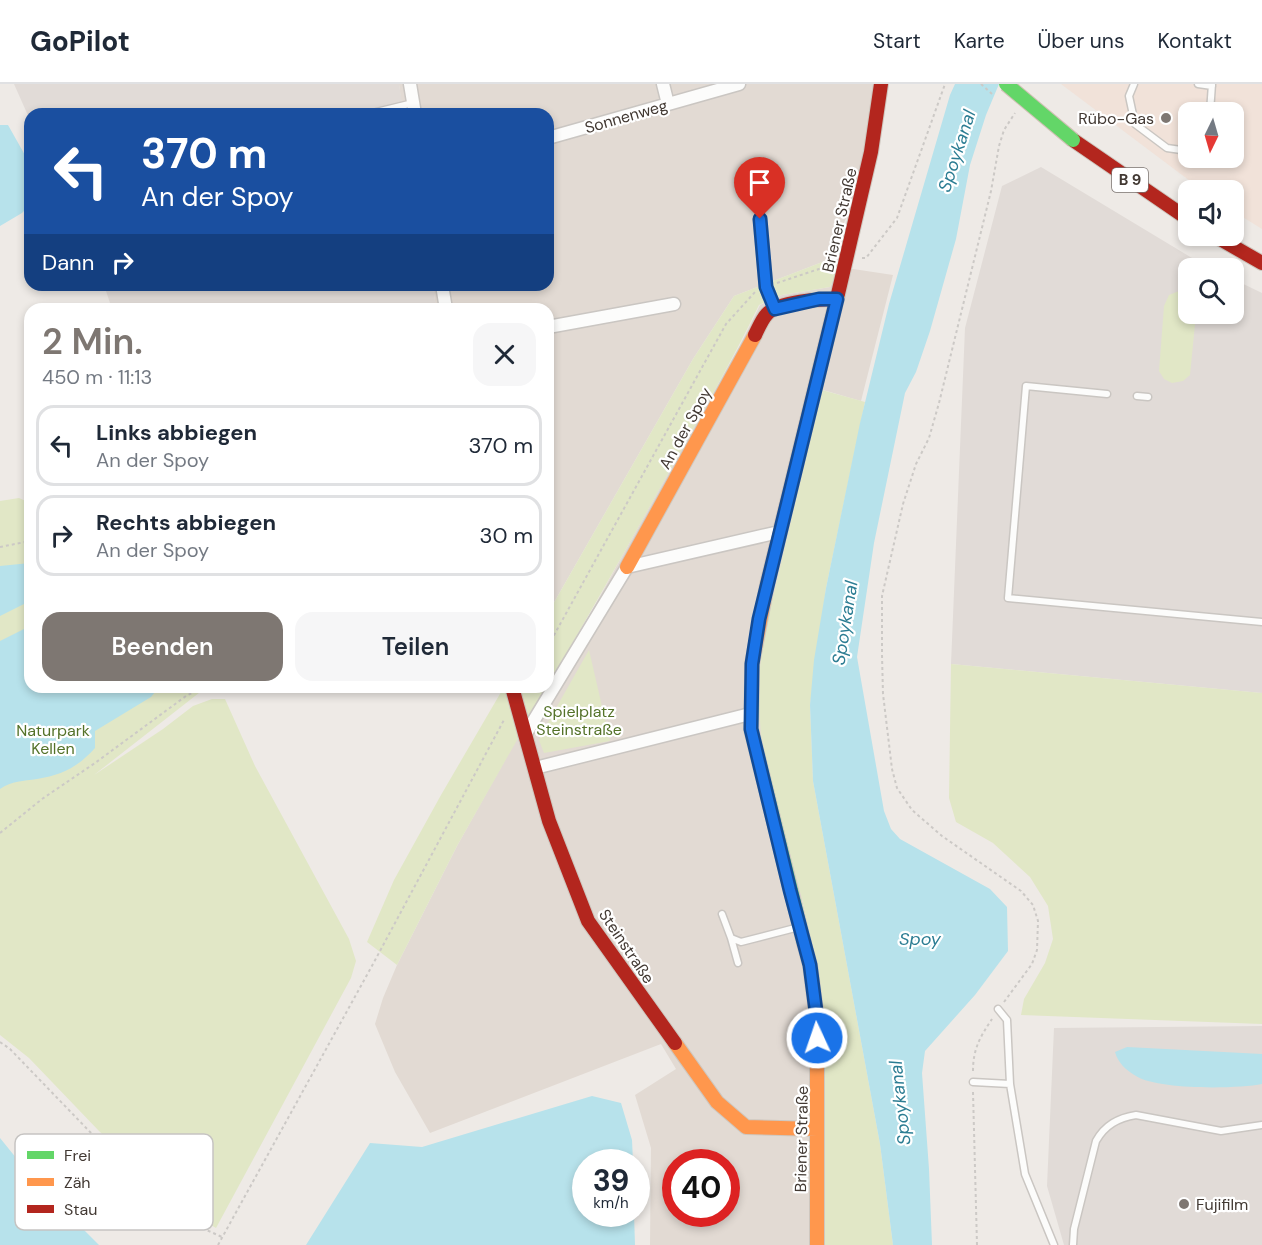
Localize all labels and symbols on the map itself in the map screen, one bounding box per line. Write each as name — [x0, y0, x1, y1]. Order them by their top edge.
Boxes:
street label: Sonnenweg — [582, 95, 670, 138]
north arrow — [1178, 102, 1244, 168]
water label: Spoykanal — [932, 106, 982, 195]
place label: Rübo-Gas — [1078, 108, 1154, 129]
marker: Rübo-Gas — [1159, 111, 1173, 125]
pin — [734, 157, 785, 219]
street label: Briener Straße — [817, 166, 862, 274]
road number: B 9 — [1112, 168, 1148, 192]
street label: An der Spoy — [654, 384, 717, 473]
water label: Spoykanal — [827, 578, 864, 667]
park label: Spielplatz Steinstraße — [536, 701, 622, 740]
park label: Naturpark Kellen — [16, 720, 90, 759]
street label: Steinstraße — [594, 905, 659, 988]
water label: Spoy — [899, 927, 942, 951]
position arrow — [785, 1006, 849, 1070]
water label: Spoykanal — [884, 1059, 916, 1146]
street label: Briener Straße — [790, 1086, 813, 1192]
legend — [15, 1134, 213, 1230]
text: Frei — [64, 1145, 91, 1166]
speed limit sign: 40 — [662, 1149, 740, 1227]
text: Zäh — [64, 1172, 91, 1193]
place label: Fujifilm — [1196, 1194, 1248, 1215]
marker: Fujifilm — [1177, 1197, 1191, 1211]
text: Stau — [64, 1199, 97, 1220]

